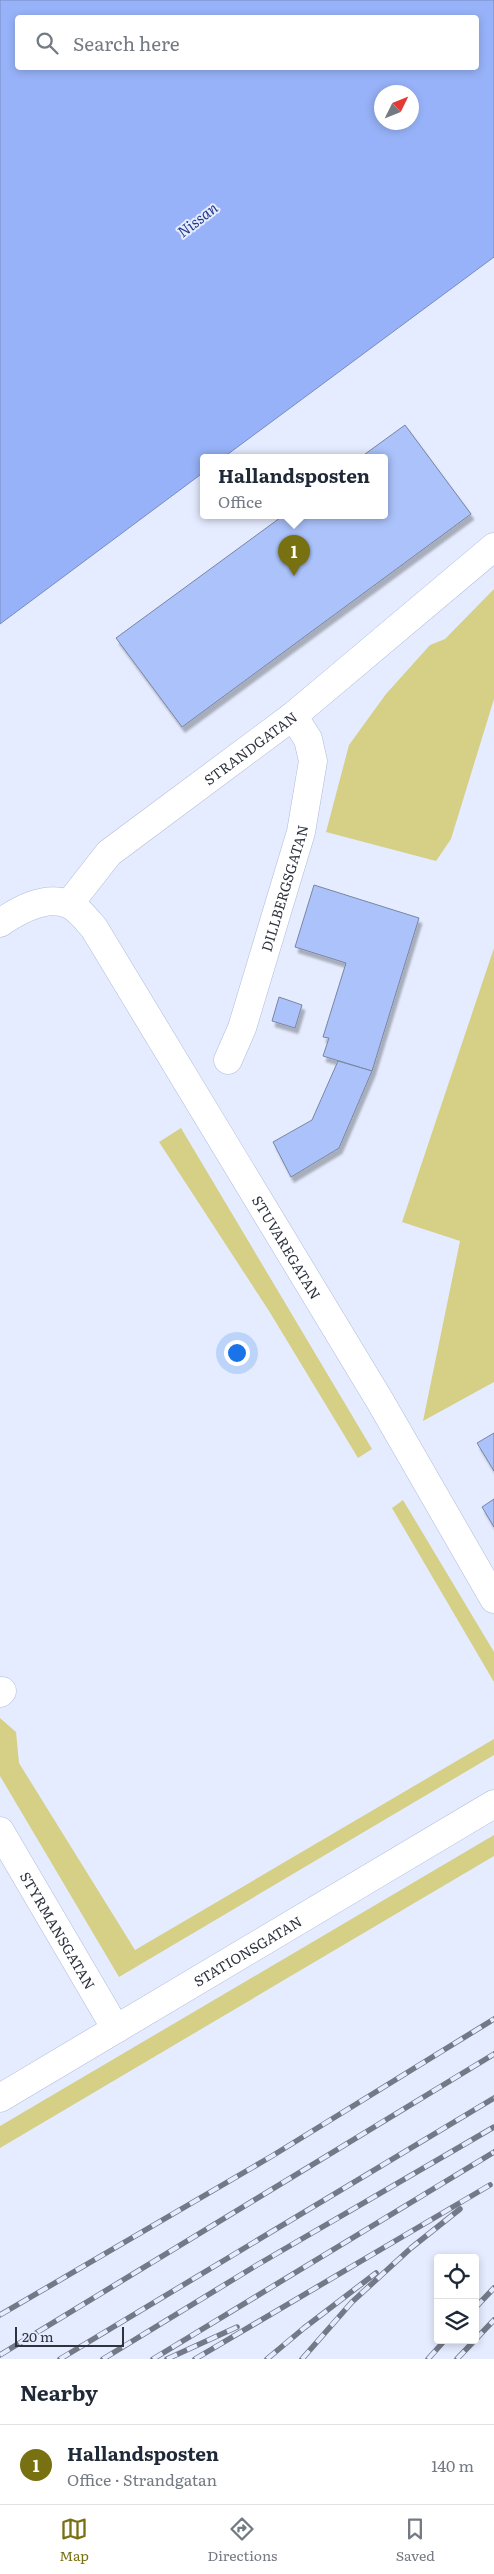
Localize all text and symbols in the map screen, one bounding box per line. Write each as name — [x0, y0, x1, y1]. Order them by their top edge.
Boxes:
search box — [15, 15, 479, 70]
icon: search — [33, 29, 61, 57]
text: Search here — [73, 29, 180, 57]
north arrow — [374, 85, 419, 130]
water label: Nissan — [172, 196, 222, 242]
popup — [200, 454, 388, 519]
text: Hallandsposten — [218, 461, 370, 489]
text: Office — [218, 489, 262, 513]
pin: 1 — [278, 535, 310, 576]
street label: STRANDGATAN — [200, 706, 301, 789]
street label: DILLBERGSGATAN — [256, 823, 312, 954]
street label: STUVAREGATAN — [248, 1191, 326, 1303]
your location — [224, 1340, 250, 1366]
street label: STYRMANSGATAN — [16, 1868, 100, 1993]
street label: STATIONSGATAN — [189, 1911, 305, 1991]
map controls — [434, 2254, 479, 2344]
button: locate — [434, 2254, 479, 2299]
button: layers — [434, 2299, 479, 2344]
scale bar — [15, 2324, 124, 2347]
text: 20 m — [22, 2326, 54, 2346]
text: Nearby — [20, 2376, 98, 2407]
text: Hallandsposten — [67, 2439, 219, 2467]
text: 1 — [33, 2453, 39, 2477]
text: 140 m — [431, 2453, 474, 2477]
text: Office · Strandgatan — [67, 2467, 217, 2491]
tab: Map — [59, 2515, 89, 2565]
tab: Directions — [207, 2515, 277, 2565]
tab: Saved — [396, 2515, 435, 2565]

